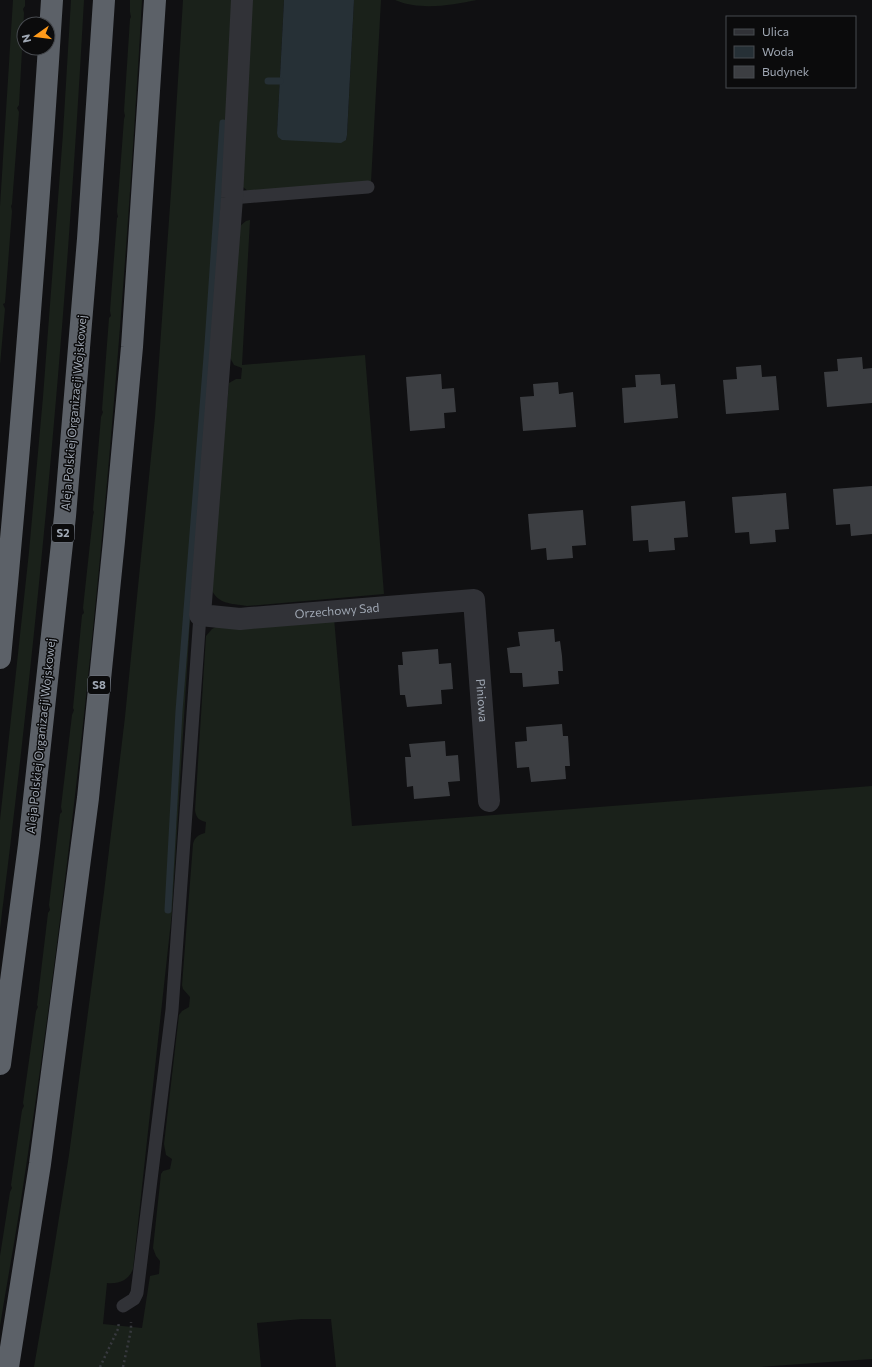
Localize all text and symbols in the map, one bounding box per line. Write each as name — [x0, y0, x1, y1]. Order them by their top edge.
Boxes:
north arrow — [16, 16, 56, 56]
legend — [726, 16, 856, 88]
text: Ulica — [762, 24, 789, 38]
text: N — [19, 33, 33, 44]
text: Woda — [762, 44, 794, 58]
text: Budynek — [762, 64, 810, 78]
street label: Aleja Polskiej Organizacji Wojskowej — [57, 314, 89, 511]
road number: S2 — [52, 524, 74, 542]
street label: Orzechowy Sad — [294, 600, 380, 620]
street label: Aleja Polskiej Organizacji Wojskowej — [23, 637, 57, 834]
road number: S8 — [88, 676, 110, 694]
street label: Piniowa — [474, 678, 491, 722]

